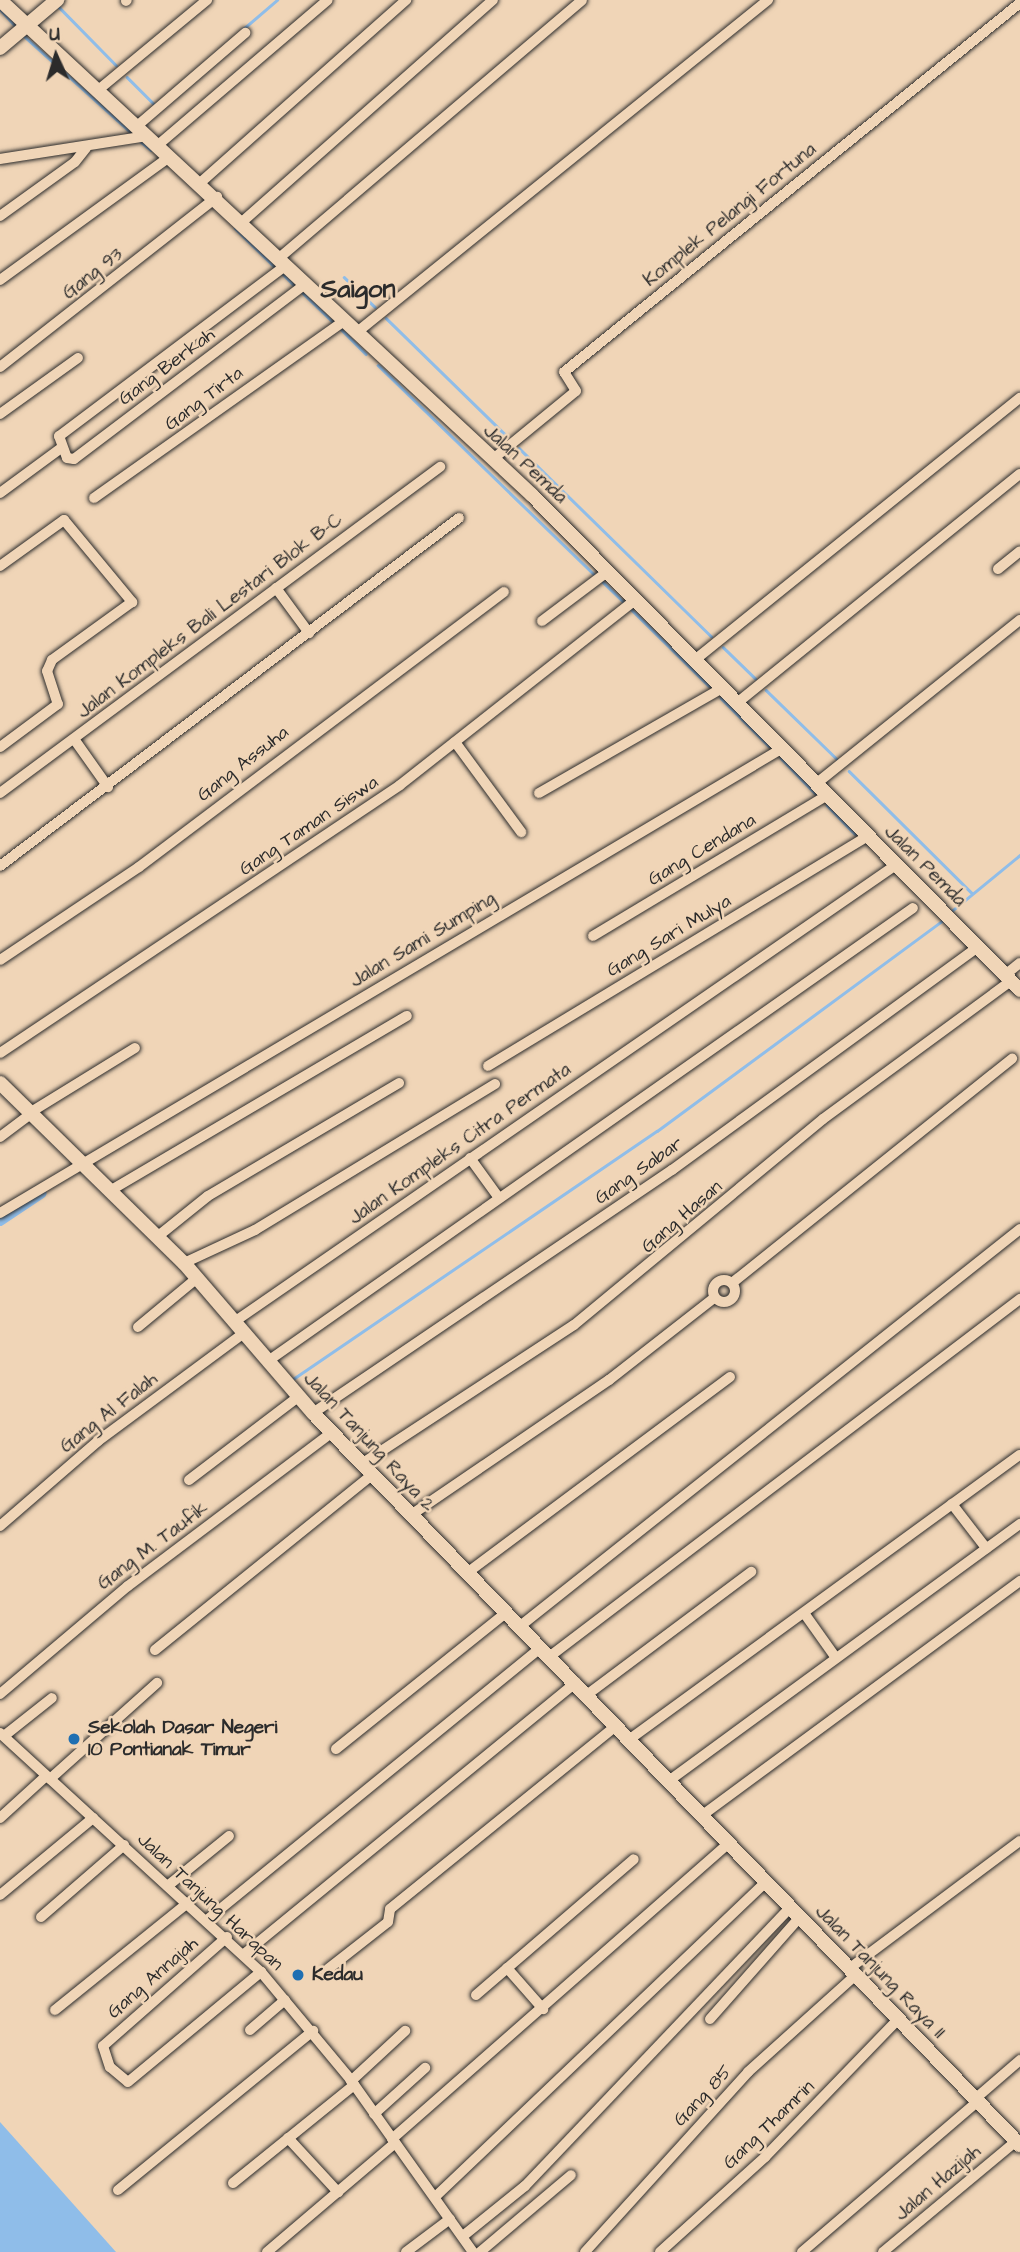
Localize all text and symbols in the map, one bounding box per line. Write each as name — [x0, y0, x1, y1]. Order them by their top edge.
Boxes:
north arrow — [21, 21, 91, 91]
text: U — [48, 21, 61, 48]
street label: Komplek Pelangi Fortuna — [639, 138, 821, 292]
street label: Gang 93 — [58, 243, 128, 305]
district label: Saigon — [321, 274, 395, 306]
street label: Gang Berkah — [114, 323, 220, 411]
street label: Gang Tirta — [160, 362, 248, 436]
street label: Jalan Pemda — [478, 419, 572, 509]
street label: Jalan Kompleks Bali Lestari Blok B-C — [73, 509, 347, 723]
street label: Gang Assuha — [193, 721, 293, 807]
street label: Gang Taman Siswa — [235, 771, 383, 881]
street label: Gang Cendana — [644, 809, 760, 891]
street label: Jalan Pemda — [879, 820, 971, 912]
street label: Jalan Sami Sumping — [346, 887, 500, 993]
street label: Gang Sari Mulya — [603, 890, 735, 982]
street label: Jalan Kompleks Citra Permata — [345, 1058, 575, 1230]
street label: Gang Sabar — [591, 1132, 687, 1210]
street label: Gang Hasan — [637, 1176, 727, 1258]
street label: Gang Al Falah — [56, 1368, 162, 1458]
street label: Jalan Tanjung Raya 2 — [299, 1368, 439, 1516]
street label: Gang M. Taufik — [93, 1497, 213, 1595]
place label: Sekolah Dasar Negeri 10 Pontianak Timur — [88, 1717, 277, 1761]
marker: Sekolah Dasar Negeri 10 Pontianak Timur — [66, 1731, 82, 1747]
street label: Jalan Tanjung Harapan — [132, 1828, 288, 1976]
street label: Jalan Tanjung Raya II — [810, 1900, 950, 2044]
street label: Gang Annajah — [103, 1932, 203, 2024]
place label: Kedau — [312, 1964, 363, 1986]
marker: Kedau — [290, 1967, 306, 1983]
street label: Gang 85 — [669, 2061, 737, 2131]
street label: Gang Thamrin — [719, 2076, 819, 2174]
street label: Jalan Hazijah — [890, 2140, 986, 2226]

